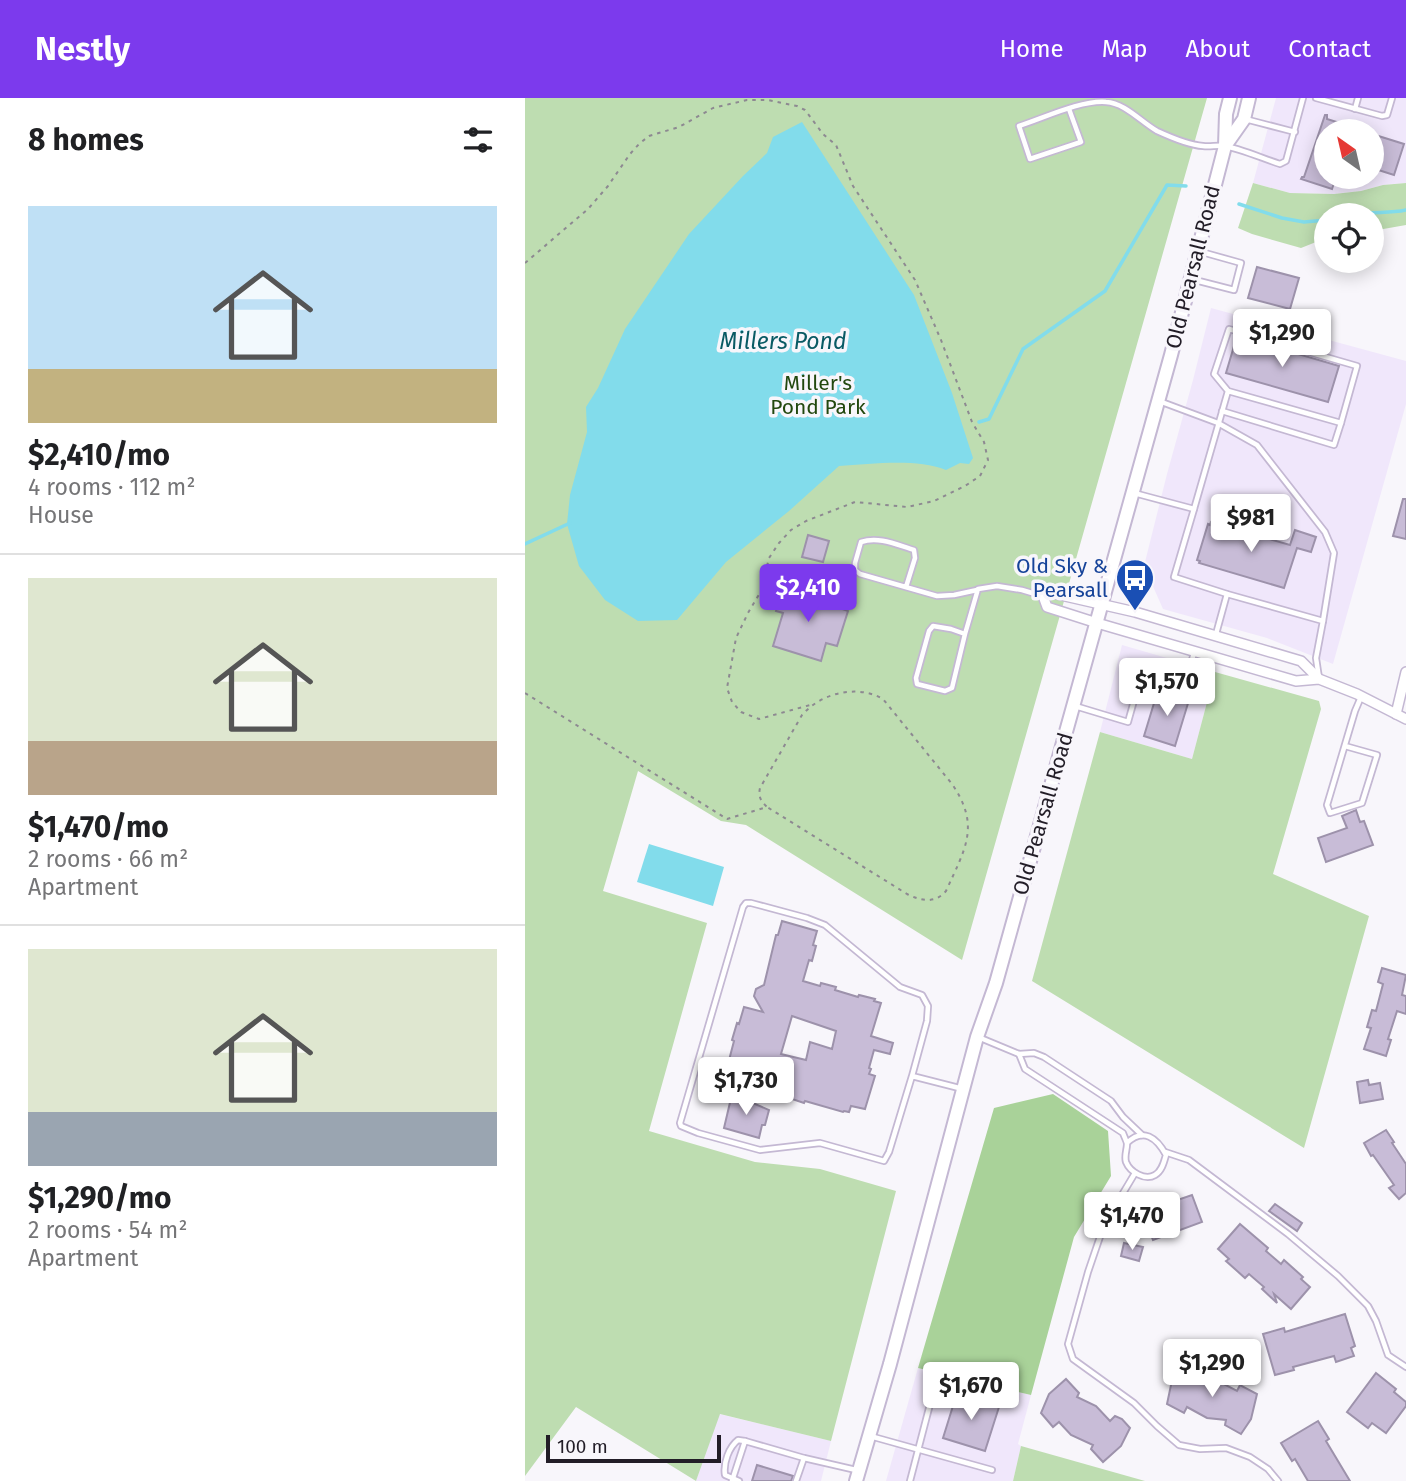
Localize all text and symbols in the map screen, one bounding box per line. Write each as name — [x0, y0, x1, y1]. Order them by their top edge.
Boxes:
text: Nestly — [35, 29, 130, 69]
text: Home — [1000, 35, 1064, 63]
text: Map — [1102, 35, 1148, 63]
text: About — [1186, 35, 1250, 63]
text: Contact — [1288, 35, 1371, 63]
north arrow — [1314, 119, 1384, 189]
map controls — [1314, 119, 1384, 273]
icon: filters — [459, 121, 497, 159]
text: 8 homes — [28, 122, 144, 158]
street label: Old Pearsall Road — [1160, 182, 1226, 352]
button: locate — [1314, 203, 1384, 273]
icon: home — [200, 252, 326, 378]
pin: $1,290 — [1225, 310, 1339, 369]
text: $1,290 — [1249, 318, 1315, 346]
water label: Millers Pond — [720, 327, 846, 355]
park label: Miller's Pond Park — [770, 370, 866, 420]
text: $2,410/mo — [28, 437, 170, 473]
text: 4 rooms · 112 m² — [28, 473, 195, 501]
pin: $981 — [1210, 494, 1292, 554]
text: House — [28, 501, 94, 529]
text: $981 — [1227, 503, 1275, 531]
place label: Old Sky & Pearsall — [1016, 553, 1108, 603]
bus stop icon: Old Sky & Pearsall — [1114, 557, 1156, 612]
pin: $2,410 — [751, 564, 865, 624]
text: $2,410 — [776, 573, 840, 601]
icon: home — [200, 624, 326, 750]
pin: $1,570 — [1110, 658, 1224, 718]
text: $1,570 — [1135, 667, 1199, 695]
street label: Old Pearsall Road — [1007, 730, 1079, 898]
text: $1,470/mo — [28, 809, 169, 845]
text: 2 rooms · 66 m² — [28, 845, 188, 873]
text: Apartment — [28, 873, 138, 901]
icon: home — [200, 995, 326, 1121]
pin: $1,730 — [689, 1058, 803, 1117]
text: $1,730 — [714, 1066, 778, 1094]
text: $1,290/mo — [28, 1180, 172, 1216]
pin: $1,470 — [1075, 1192, 1189, 1252]
text: $1,470 — [1100, 1201, 1164, 1229]
text: 2 rooms · 54 m² — [28, 1216, 187, 1244]
text: Apartment — [28, 1244, 138, 1272]
pin: $1,290 — [1155, 1340, 1269, 1399]
text: $1,290 — [1179, 1348, 1245, 1376]
pin: $1,670 — [914, 1362, 1028, 1422]
text: $1,670 — [939, 1371, 1003, 1399]
scale bar — [546, 1432, 721, 1464]
text: 100 m — [557, 1435, 608, 1458]

